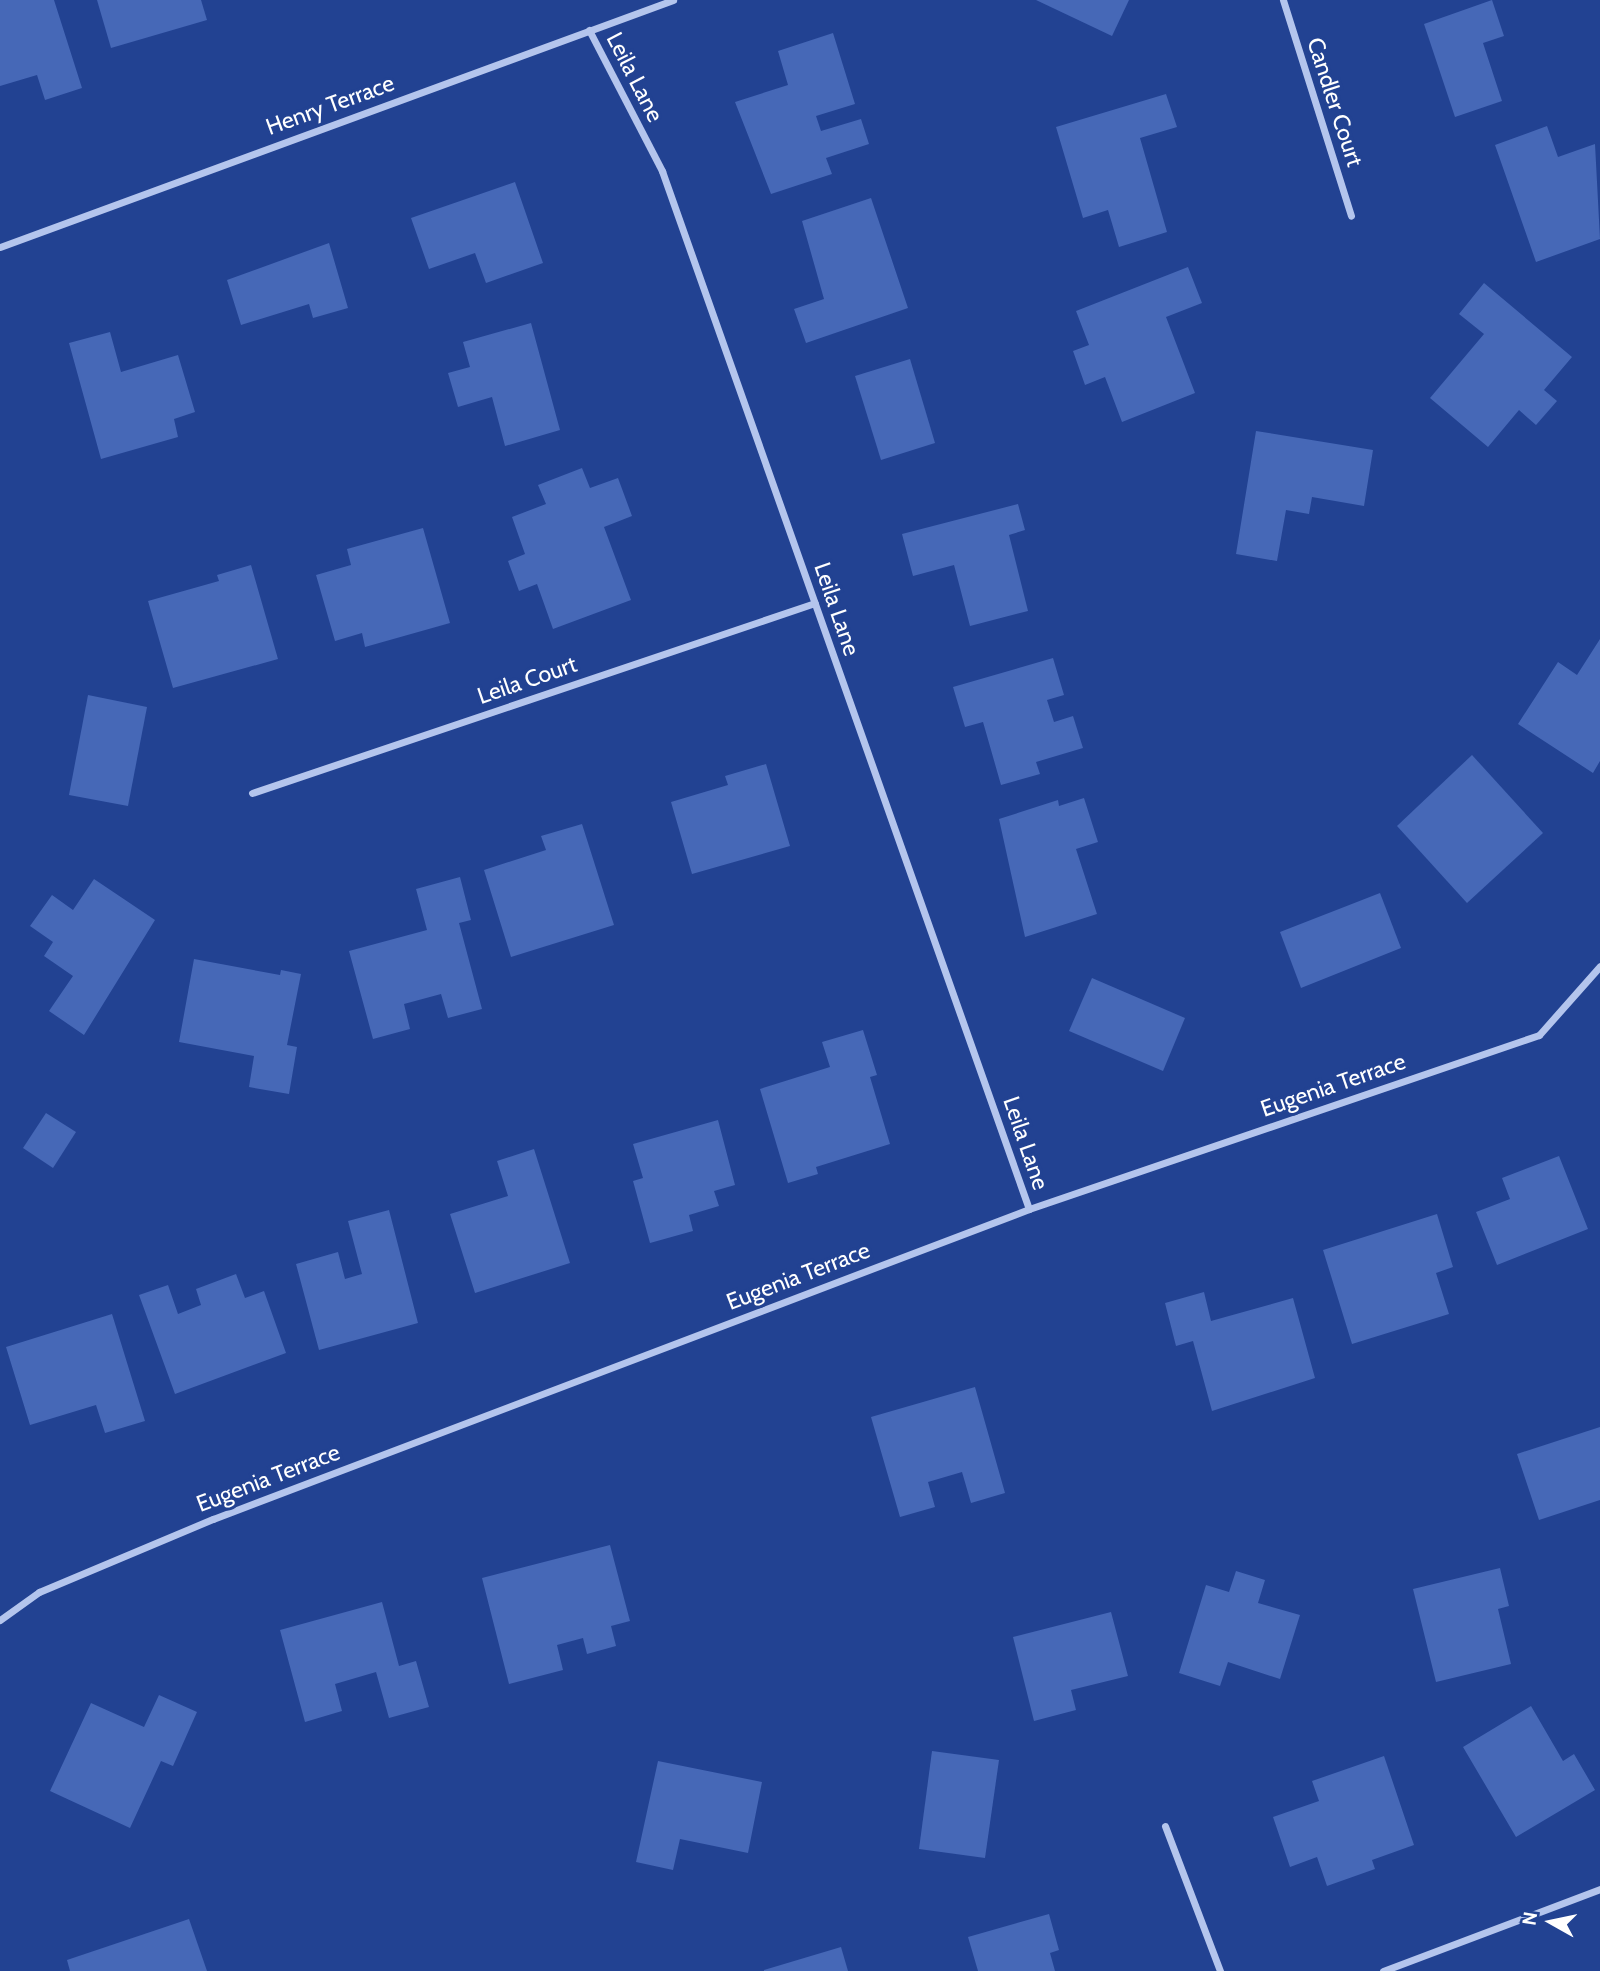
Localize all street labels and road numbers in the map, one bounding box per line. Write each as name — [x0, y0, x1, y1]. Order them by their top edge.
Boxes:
street label: Leila Lane — [601, 28, 669, 126]
street label: Candler Court — [1301, 34, 1369, 170]
street label: Henry Terrace — [262, 69, 398, 141]
street label: Leila Lane — [808, 559, 866, 659]
street label: Leila Court — [474, 650, 580, 710]
street label: Eugenia Terrace — [1257, 1047, 1409, 1123]
street label: Leila Lane — [997, 1093, 1055, 1193]
street label: Eugenia Terrace — [722, 1236, 874, 1316]
street label: Eugenia Terrace — [192, 1438, 344, 1518]

